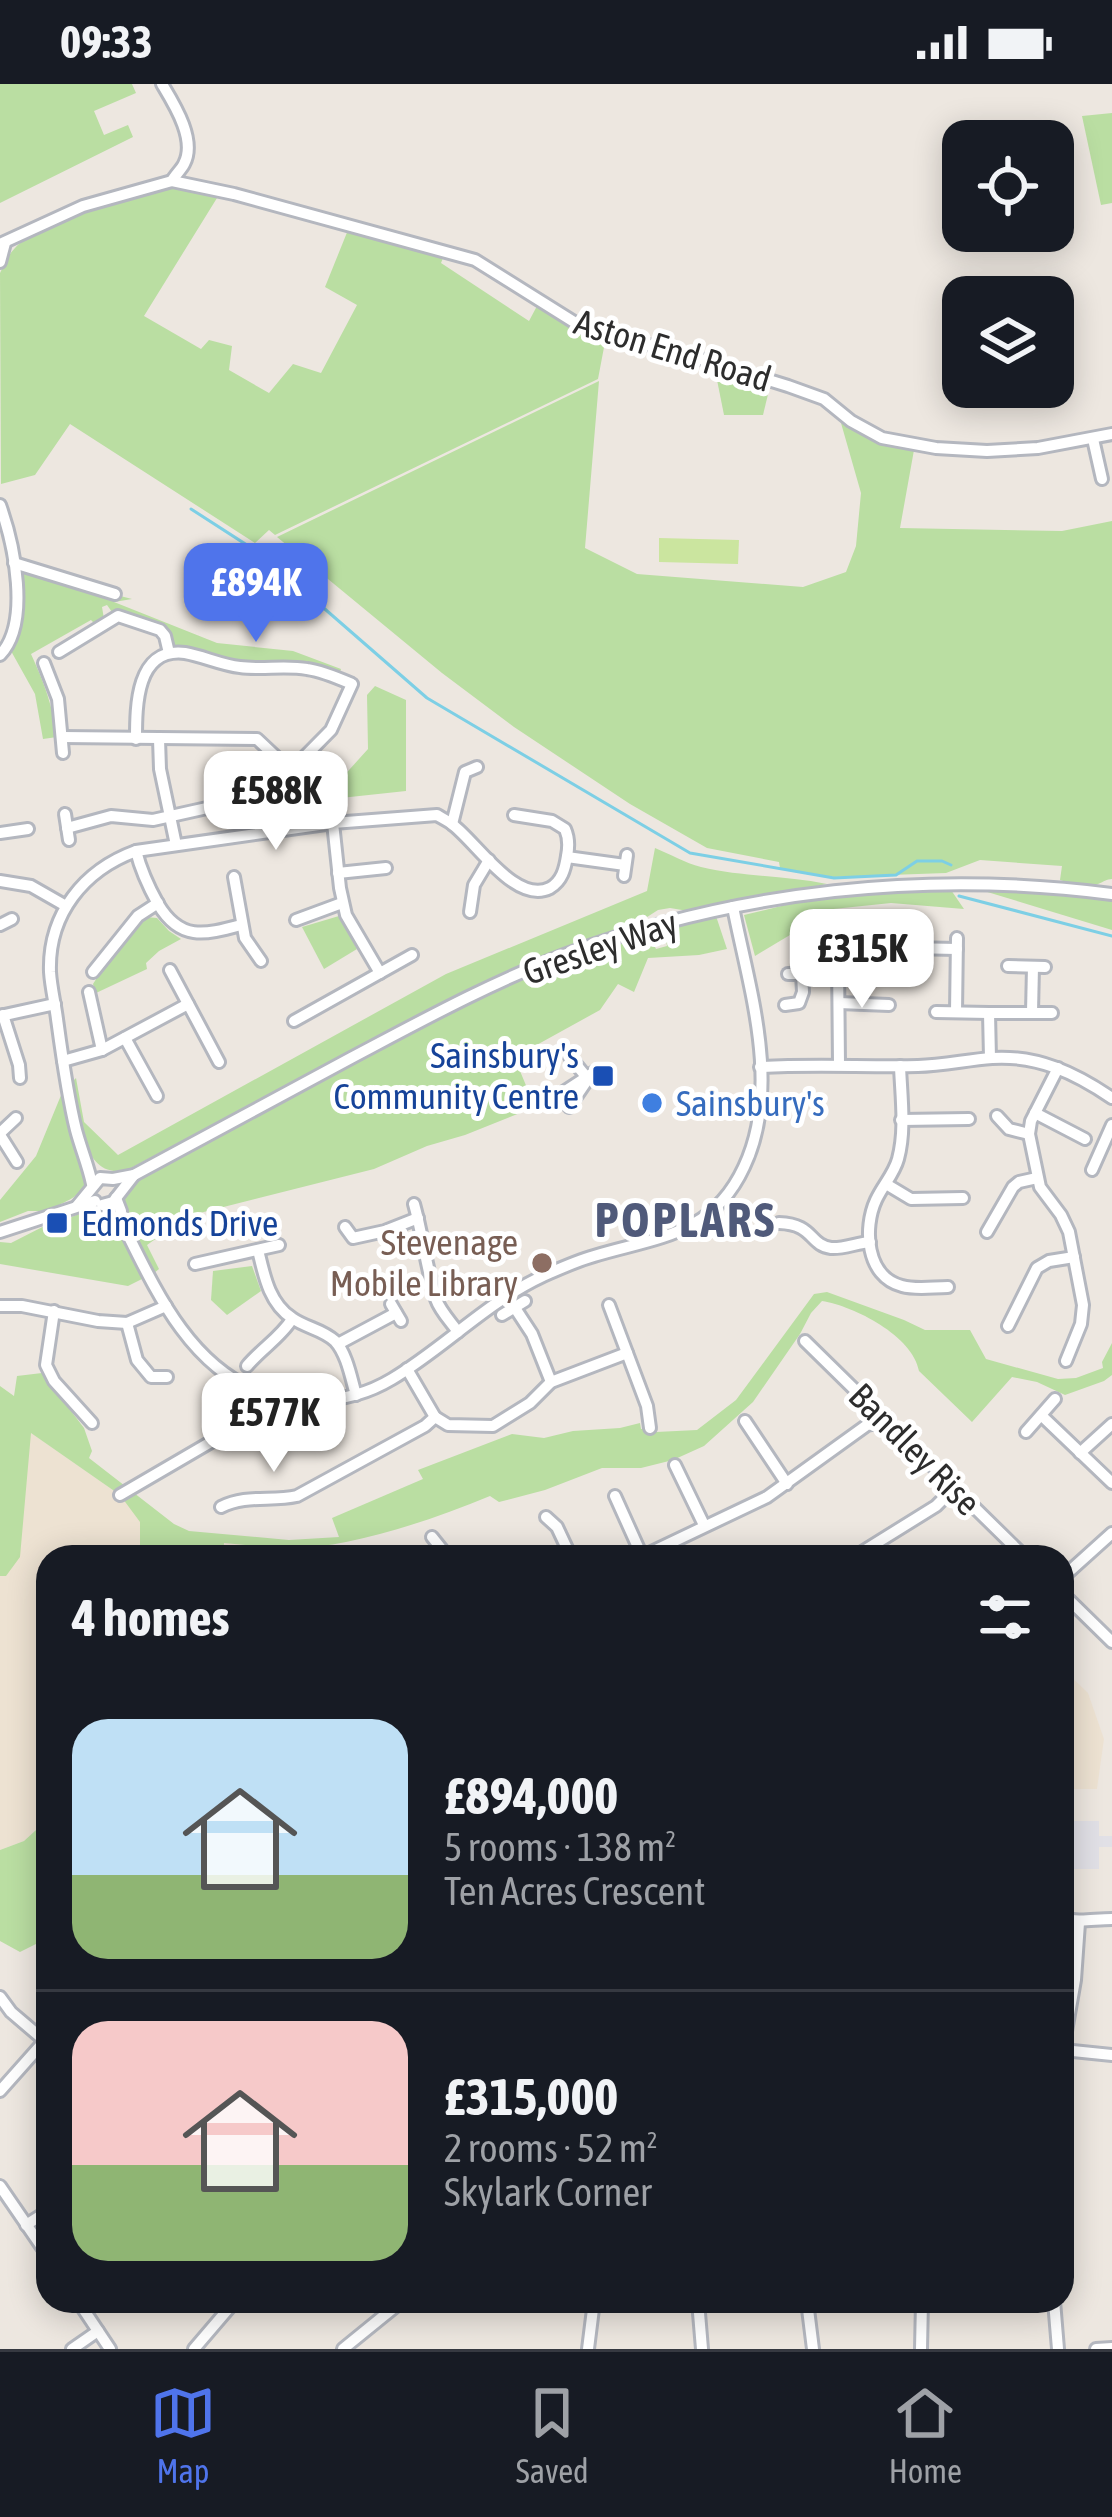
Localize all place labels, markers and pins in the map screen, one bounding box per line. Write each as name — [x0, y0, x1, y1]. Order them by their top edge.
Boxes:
pin: £894K — [172, 543, 340, 645]
pin: £588K — [192, 751, 360, 853]
pin: £315K — [778, 909, 946, 1011]
place label: Sainsbury's Community Centre — [333, 1034, 579, 1117]
marker: Sainsbury's Community Centre — [590, 1063, 616, 1089]
place label: Sainsbury's — [676, 1082, 825, 1124]
marker: Sainsbury's — [639, 1090, 665, 1116]
place label: Edmonds Drive — [81, 1202, 278, 1244]
marker: Edmonds Drive — [44, 1210, 70, 1236]
place label: Stevenage Mobile Library — [330, 1221, 518, 1304]
marker: Stevenage Mobile Library — [529, 1250, 555, 1276]
pin: £577K — [190, 1373, 358, 1475]

